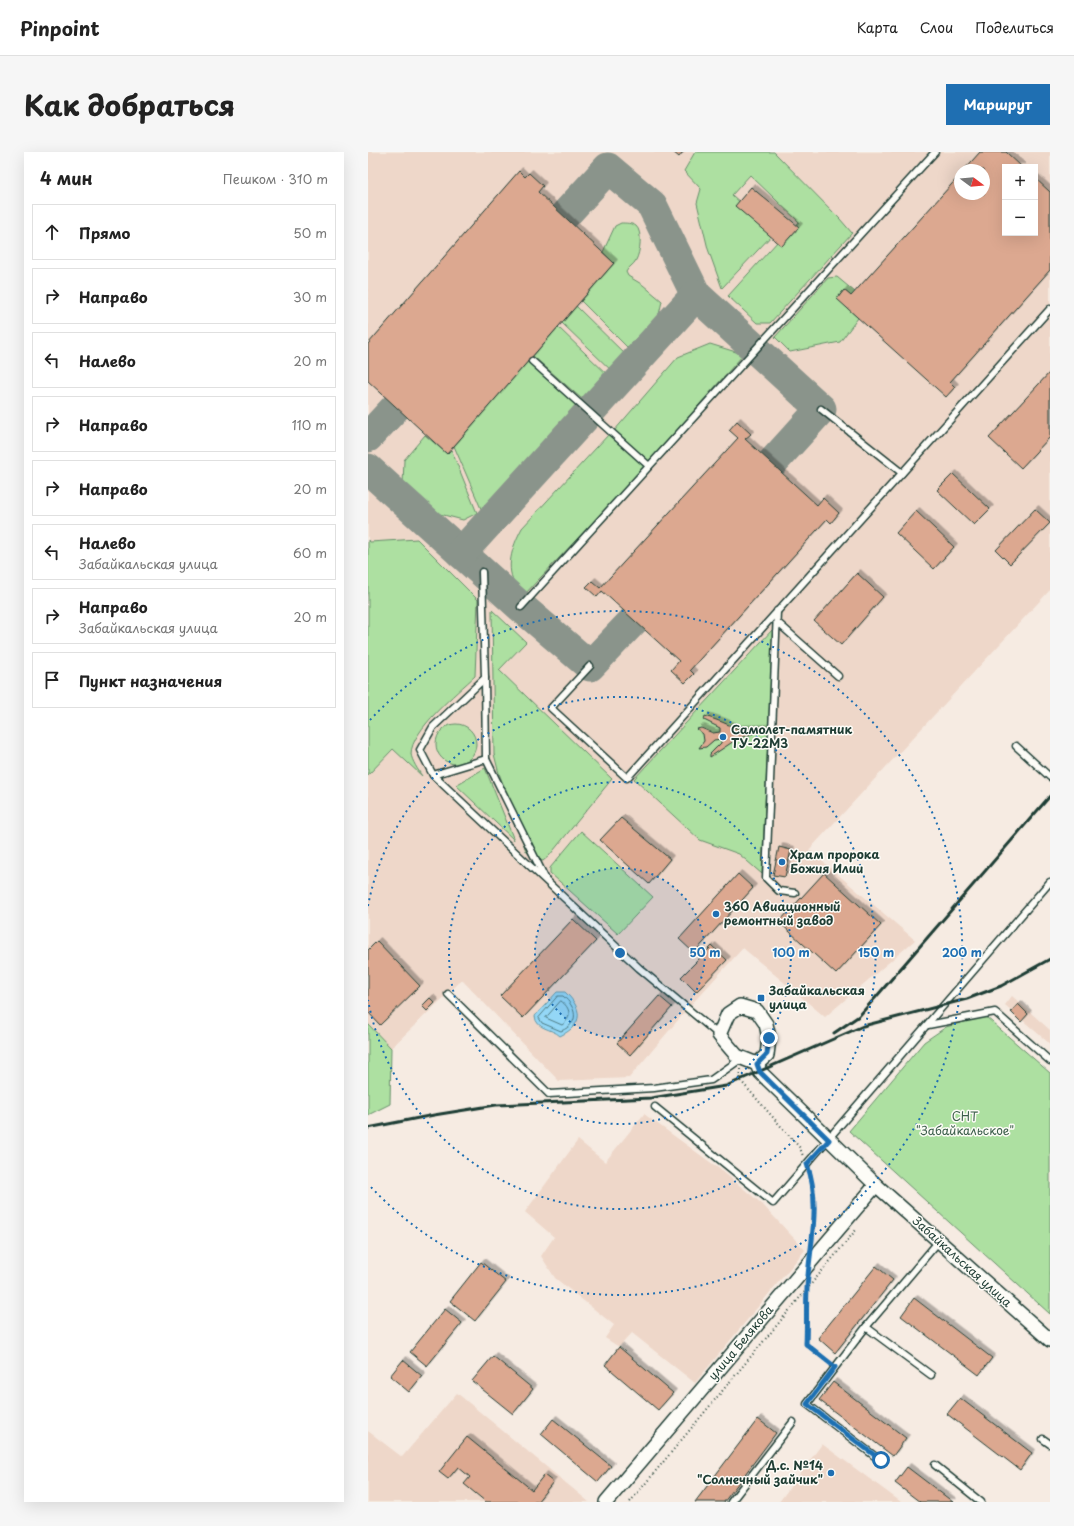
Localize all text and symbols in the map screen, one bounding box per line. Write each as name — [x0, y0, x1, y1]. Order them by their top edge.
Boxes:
text: Pinpoint — [20, 14, 100, 42]
text: Карта — [857, 17, 898, 38]
text: Слои — [920, 17, 953, 38]
text: Поделиться — [975, 17, 1054, 38]
text: Как добраться — [24, 83, 235, 126]
button: Маршрут — [946, 84, 1050, 125]
north arrow — [954, 164, 990, 200]
map controls — [1002, 164, 1038, 236]
button: + — [1002, 164, 1038, 200]
text: 4 мин — [40, 165, 93, 191]
text: Пешком · 310 m — [223, 169, 328, 188]
button: − — [1002, 200, 1038, 236]
icon: ahead — [41, 221, 63, 243]
text: Прямо — [79, 221, 130, 244]
text: 50 m — [293, 223, 327, 242]
icon: right — [41, 285, 63, 307]
text: Направо — [79, 285, 148, 308]
text: 30 m — [293, 287, 327, 306]
icon: left — [41, 349, 63, 371]
text: Налево — [79, 349, 136, 372]
text: 20 m — [293, 351, 327, 370]
icon: right — [41, 413, 63, 435]
text: Направо — [79, 413, 148, 436]
text: 110 m — [292, 415, 327, 434]
icon: right — [41, 477, 63, 499]
text: Направо — [79, 477, 148, 500]
text: 20 m — [293, 479, 327, 498]
text: Налево — [79, 531, 136, 554]
icon: left — [41, 541, 63, 563]
text: 60 m — [293, 543, 327, 562]
text: Забайкальская улица — [79, 554, 218, 573]
text: Направо — [79, 595, 148, 618]
icon: right — [41, 605, 63, 627]
text: 20 m — [293, 607, 327, 626]
text: Забайкальская улица — [79, 618, 218, 637]
icon: arrive — [41, 669, 63, 691]
text: Пункт назначения — [79, 669, 222, 692]
place label: Самолет-памятник ТУ-22М3 — [731, 720, 852, 752]
marker: Самолет-памятник ТУ-22М3 — [718, 732, 728, 742]
place label: Храм пророка Божия Илии — [790, 845, 880, 877]
marker: Храм пророка Божия Илии — [777, 857, 787, 867]
place label: 360 Авиационный ремонтный завод — [724, 897, 841, 929]
marker: 360 Авиационный ремонтный завод — [711, 909, 721, 919]
text: 50 m — [689, 943, 721, 961]
text: 100 m — [772, 943, 810, 961]
text: 150 m — [858, 943, 894, 961]
text: 200 m — [942, 943, 982, 961]
centre of rings — [613, 946, 627, 960]
place label: Забайкальская улица — [768, 981, 865, 1013]
marker: Забайкальская улица — [756, 993, 766, 1003]
route end — [760, 1029, 778, 1047]
park label: СНТ "Забайкальское" — [916, 1107, 1014, 1139]
street label: Забайкальская улица — [908, 1211, 1017, 1311]
street label: улица Белякова — [703, 1301, 777, 1384]
route start — [872, 1451, 890, 1469]
place label: Д.с. №14 "Солнечный зайчик" — [697, 1456, 823, 1488]
marker: Д.с. №14 "Солнечный зайчик" — [826, 1468, 836, 1478]

